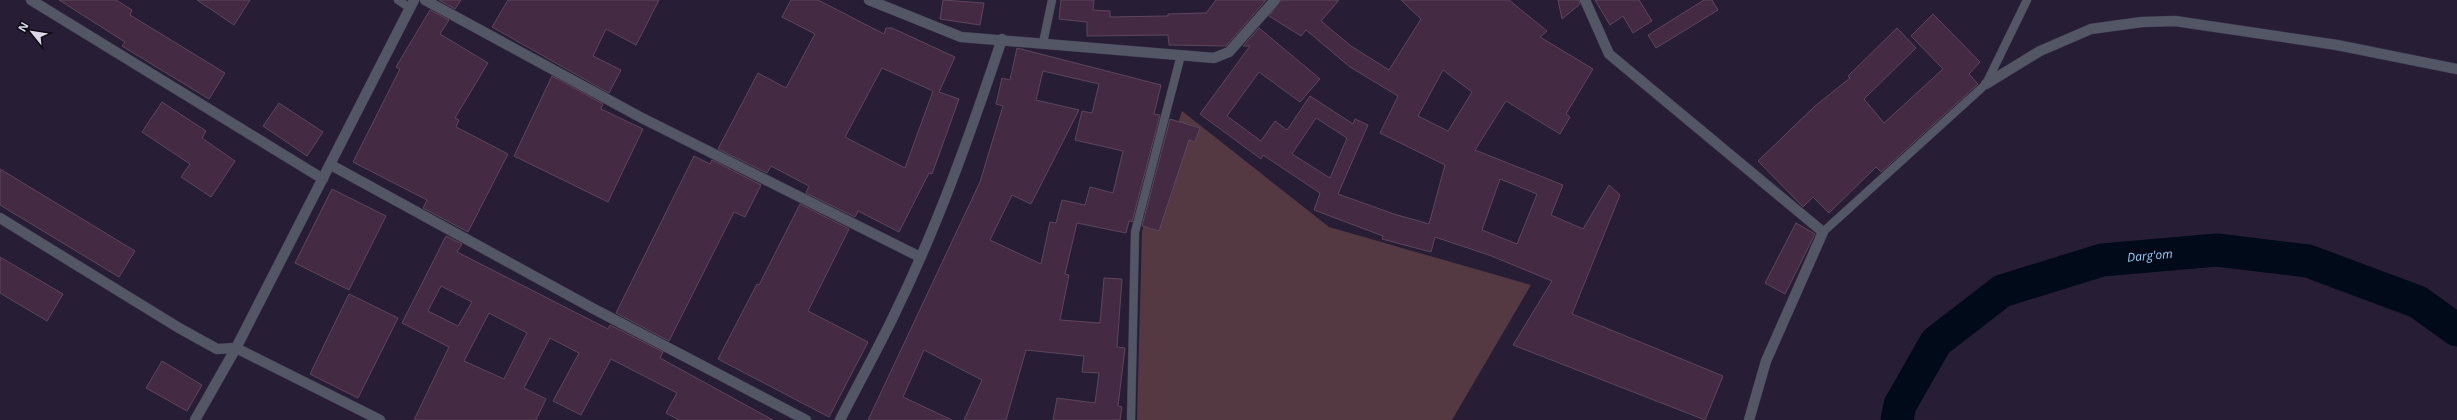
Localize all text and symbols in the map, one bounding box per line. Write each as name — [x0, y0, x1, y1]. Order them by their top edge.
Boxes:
north arrow — [12, 12, 52, 52]
text: N — [14, 19, 32, 34]
water label: Darg'om — [2126, 245, 2173, 266]

